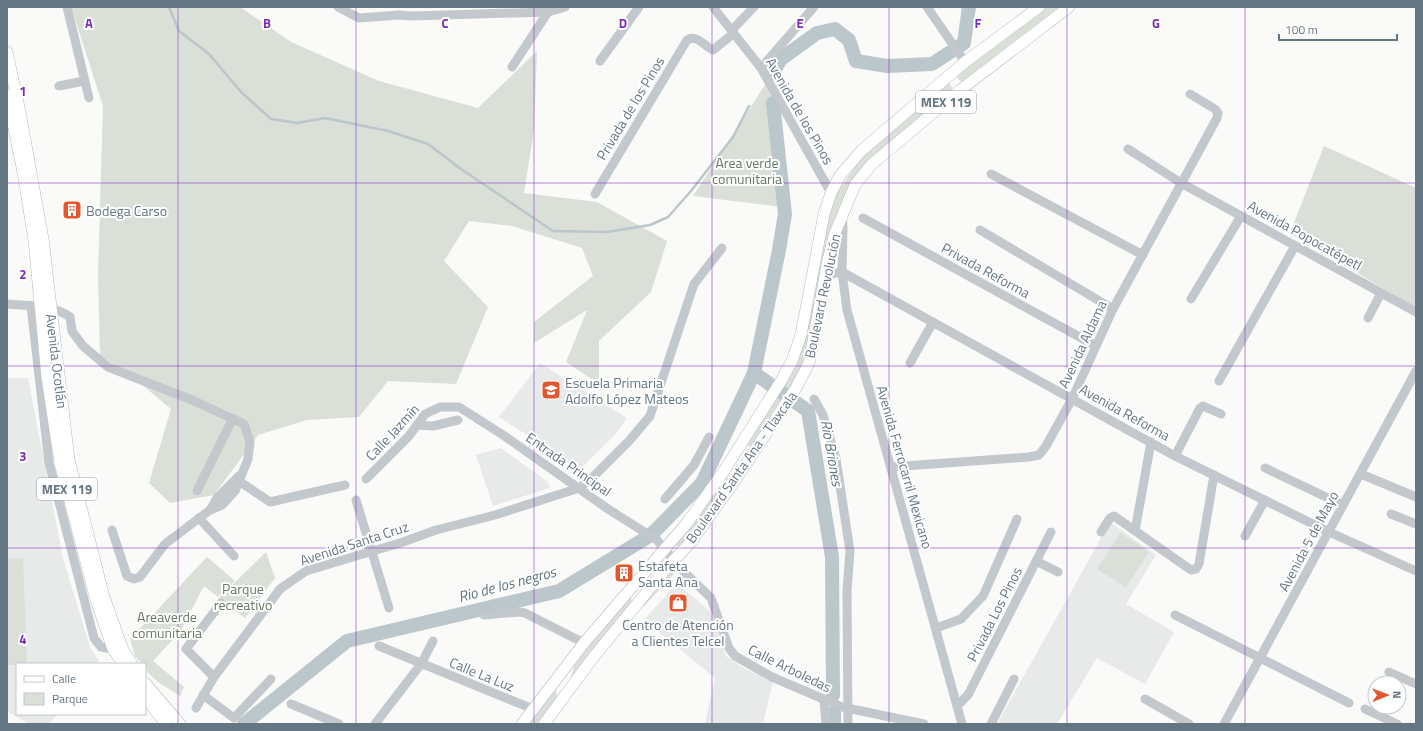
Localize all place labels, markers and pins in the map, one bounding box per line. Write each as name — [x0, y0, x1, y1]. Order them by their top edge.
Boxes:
building icon: Bodega Carso — [61, 199, 83, 221]
place label: Bodega Carso — [86, 200, 167, 221]
place label: Escuela Primaria Adolfo López Mateos — [565, 372, 689, 409]
school or university icon: Escuela Primaria Adolfo López Mateos — [540, 379, 562, 401]
place label: Estafeta Santa Ana — [638, 555, 698, 592]
building icon: Estafeta Santa Ana — [613, 562, 635, 584]
shop icon: Centro de Atención a Clientes Telcel — [667, 592, 689, 614]
place label: Centro de Atención a Clientes Telcel — [622, 614, 734, 651]

